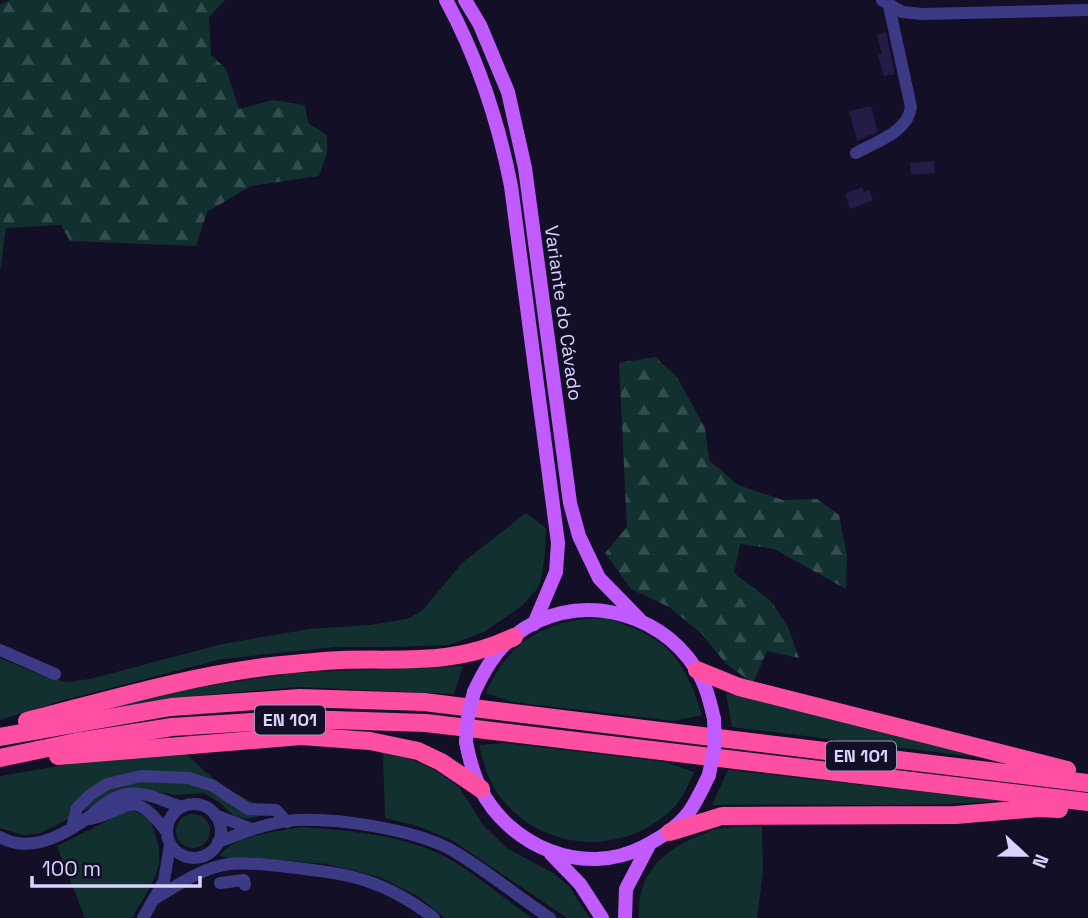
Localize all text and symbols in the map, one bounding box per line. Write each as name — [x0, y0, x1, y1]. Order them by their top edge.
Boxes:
street label: Variante do Cávado — [539, 224, 588, 402]
road number: EN 101 — [255, 706, 325, 734]
road number: EN 101 — [826, 742, 896, 770]
north arrow — [990, 820, 1060, 890]
scale bar — [32, 844, 200, 888]
text: N — [1026, 851, 1054, 872]
text: 100 m — [42, 855, 101, 882]

